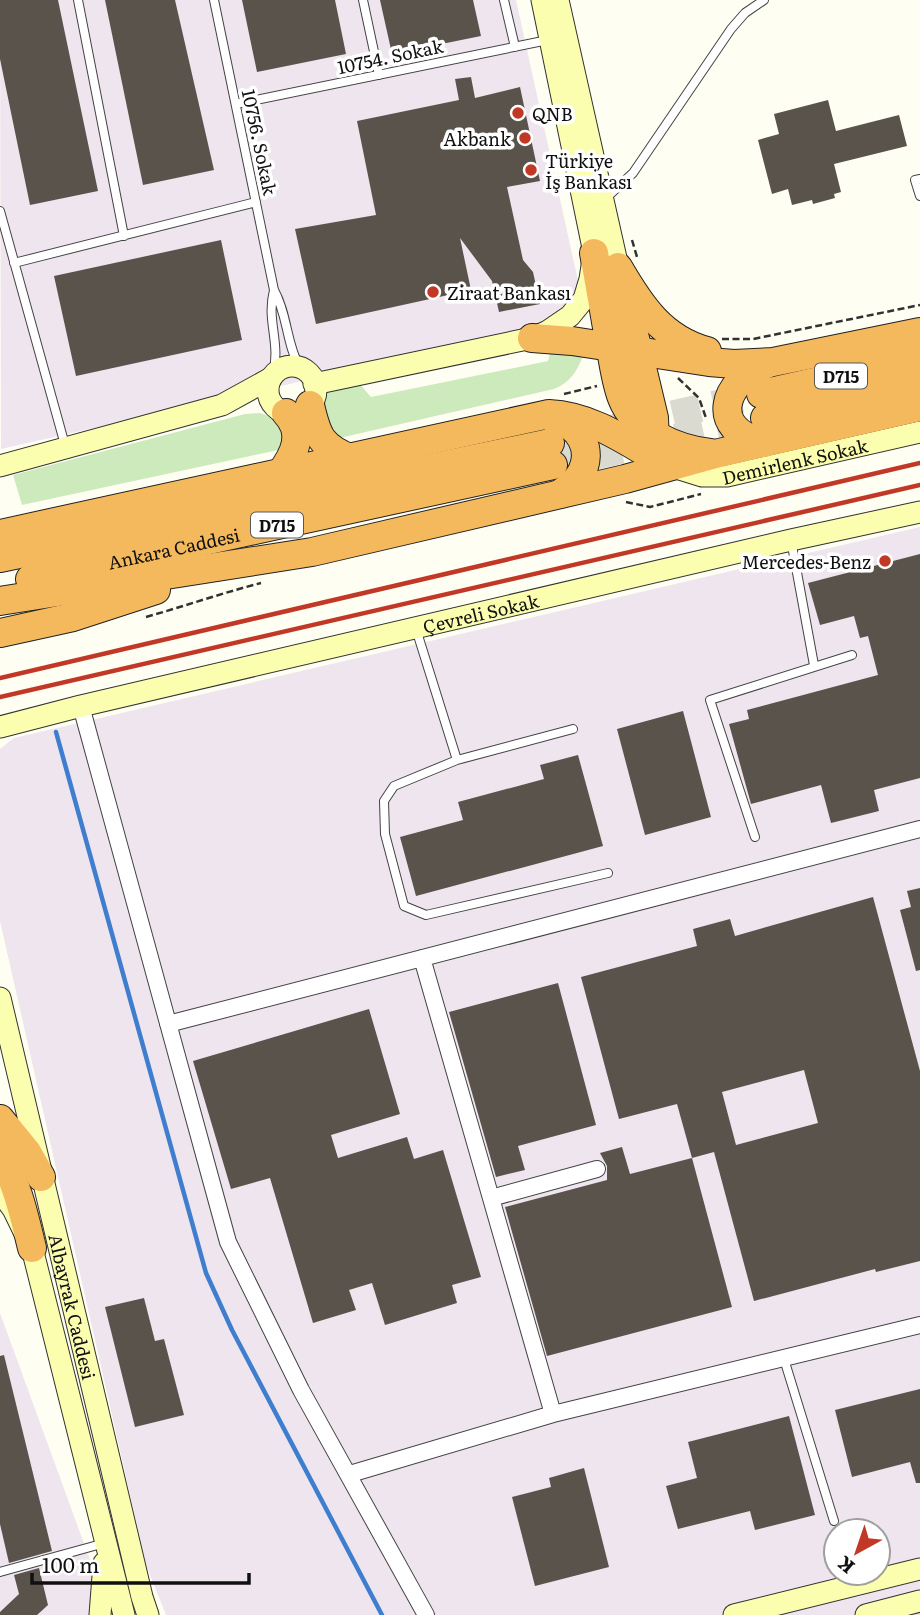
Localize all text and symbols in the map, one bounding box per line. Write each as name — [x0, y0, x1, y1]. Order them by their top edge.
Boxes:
street label: 10754. Sokak — [335, 31, 447, 80]
street label: 10756. Sokak — [236, 87, 285, 198]
place label: QNB — [532, 100, 573, 127]
marker: QNB — [510, 105, 526, 121]
place label: Akbank — [443, 125, 512, 152]
marker: Akbank — [517, 130, 533, 146]
place label: Türkiye İş Bankası — [545, 147, 632, 195]
marker: Türkiye İş Bankası — [523, 162, 539, 178]
place label: Ziraat Bankası — [447, 279, 571, 306]
marker: Ziraat Bankası — [425, 284, 441, 300]
road number: D715 — [815, 364, 867, 388]
street label: Demirlenk Sokak — [719, 431, 871, 490]
road number: D715 — [251, 512, 303, 538]
street label: Ankara Caddesi — [105, 520, 242, 575]
place label: Mercedes-Benz — [741, 548, 871, 575]
marker: Mercedes-Benz — [877, 553, 893, 569]
street label: Çevreli Sokak — [420, 586, 542, 639]
street label: Albayrak Caddesi — [43, 1231, 103, 1382]
north arrow — [822, 1517, 892, 1587]
scale bar — [32, 1542, 248, 1586]
text: 100 m — [42, 1548, 99, 1579]
text: K — [831, 1550, 860, 1581]

